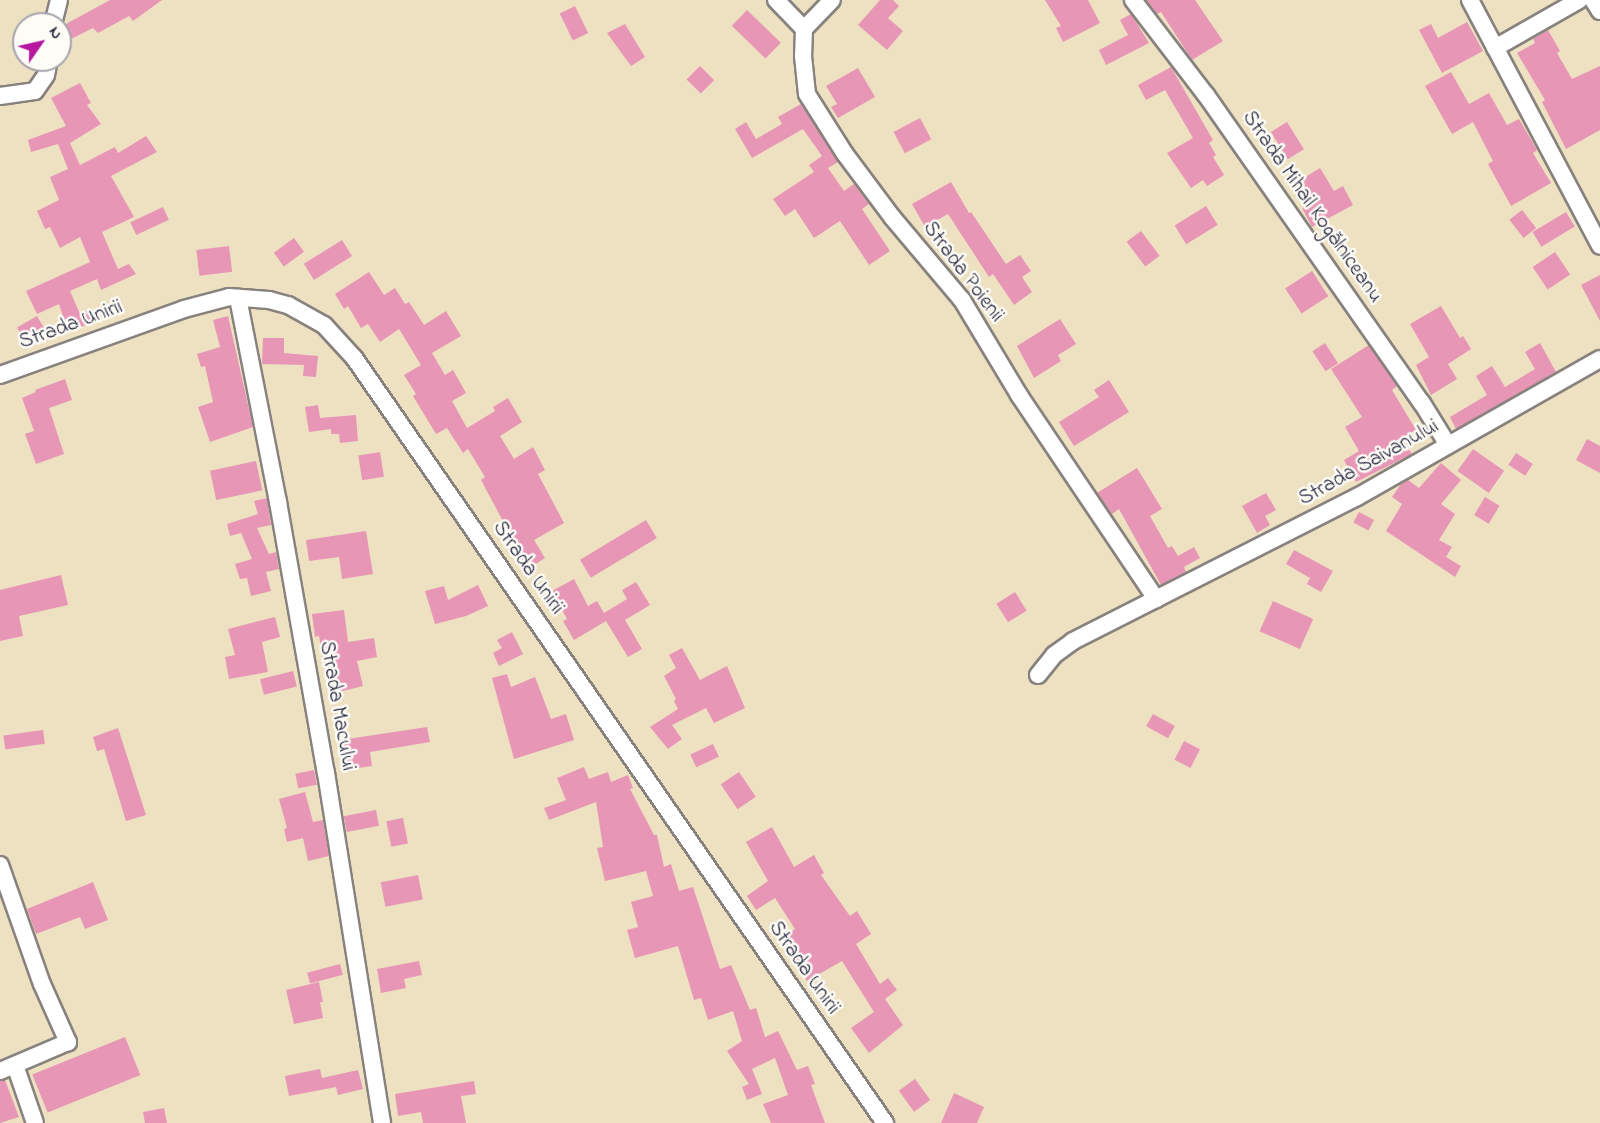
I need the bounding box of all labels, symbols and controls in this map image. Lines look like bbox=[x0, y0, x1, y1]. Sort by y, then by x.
north arrow bbox=[12, 12, 72, 72]
text: N bbox=[42, 22, 68, 44]
street label: Strada Mihail Kogălniceanu bbox=[1236, 106, 1388, 308]
street label: Strada Poienii bbox=[917, 217, 1009, 327]
street label: Strada Unirii bbox=[16, 295, 126, 355]
street label: Strada Saivanului bbox=[1295, 414, 1443, 512]
street label: Strada Unirii bbox=[487, 516, 569, 620]
street label: Strada Macului bbox=[313, 639, 361, 773]
street label: Strada Unirii bbox=[763, 916, 845, 1020]

